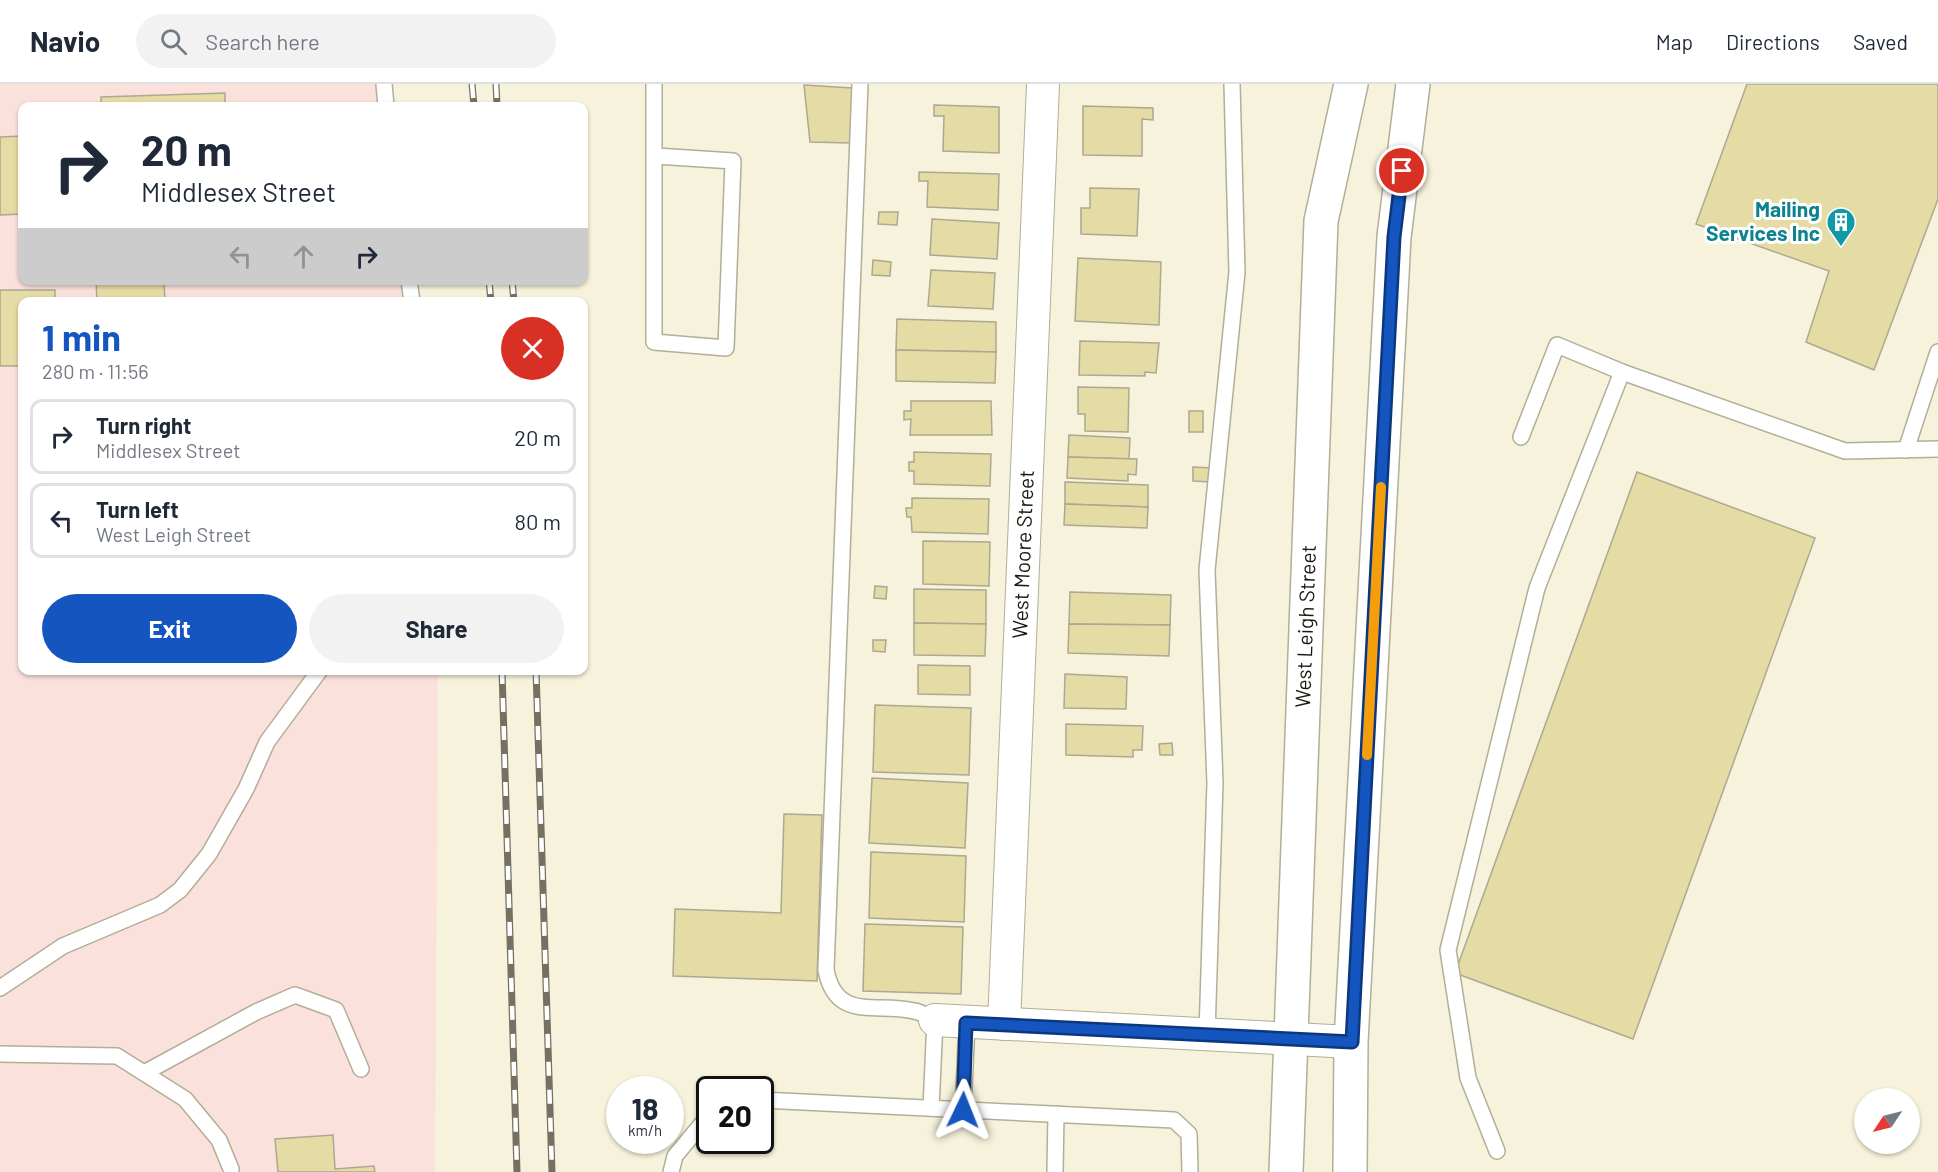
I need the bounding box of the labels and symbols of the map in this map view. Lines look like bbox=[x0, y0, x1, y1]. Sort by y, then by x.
pin bbox=[1376, 145, 1427, 196]
place label: Mailing Services Inc bbox=[1706, 196, 1820, 245]
building icon: Mailing Services Inc bbox=[1825, 206, 1857, 248]
street label: West Moore Street bbox=[1006, 470, 1038, 639]
street label: West Leigh Street bbox=[1289, 544, 1320, 708]
speed limit sign: 20 bbox=[696, 1076, 774, 1154]
position arrow bbox=[931, 1078, 995, 1142]
north arrow bbox=[1854, 1088, 1920, 1154]

